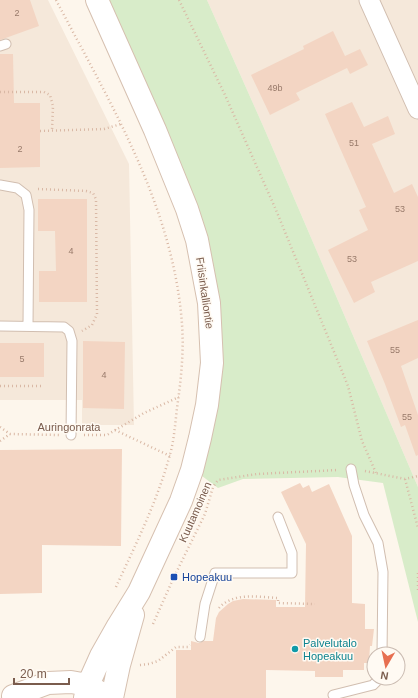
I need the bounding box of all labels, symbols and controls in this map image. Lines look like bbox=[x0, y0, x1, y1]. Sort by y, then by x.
house number: 2 bbox=[14, 8, 20, 18]
house number: 49b bbox=[267, 83, 283, 93]
house number: 51 bbox=[349, 138, 359, 148]
house number: 2 bbox=[17, 144, 23, 154]
house number: 53 bbox=[395, 204, 405, 214]
house number: 4 bbox=[68, 246, 74, 256]
house number: 53 bbox=[347, 254, 357, 264]
street label: Friisinkalliontie bbox=[194, 256, 216, 330]
house number: 55 bbox=[390, 345, 400, 355]
house number: 5 bbox=[19, 354, 25, 364]
house number: 4 bbox=[101, 370, 107, 380]
house number: 55 bbox=[402, 412, 412, 422]
street label: Auringonrata bbox=[38, 421, 101, 433]
street label: Kuutamoinen bbox=[176, 480, 214, 544]
place label: Hopeakuu bbox=[182, 571, 232, 583]
marker: Hopeakuu bbox=[169, 572, 179, 582]
place label: Palvelutalo Hopeakuu bbox=[303, 637, 357, 662]
marker: Palvelutalo Hopeakuu bbox=[290, 644, 300, 654]
north arrow bbox=[366, 646, 406, 686]
scale bar bbox=[14, 660, 69, 686]
text: 20 m bbox=[20, 667, 47, 681]
text: N bbox=[380, 669, 389, 682]

